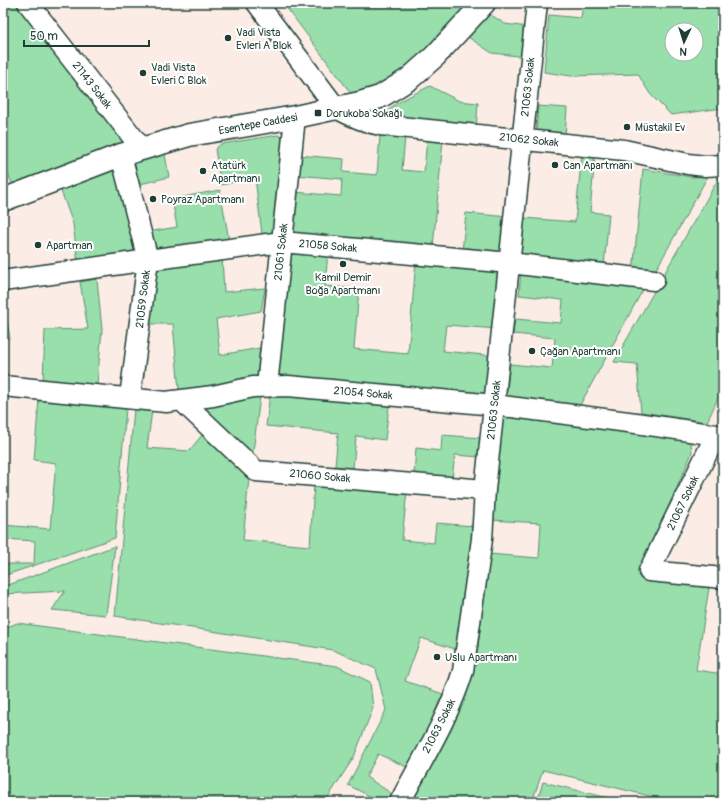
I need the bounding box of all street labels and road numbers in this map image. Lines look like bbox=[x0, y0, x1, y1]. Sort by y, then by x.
street label: 21063 Sokak bbox=[518, 56, 538, 117]
street label: 21143 Sokak bbox=[70, 59, 115, 111]
street label: Esentepe Caddesi bbox=[218, 111, 299, 137]
street label: 21062 Sokak bbox=[499, 130, 560, 150]
street label: 21061 Sokak bbox=[272, 222, 291, 281]
street label: 21058 Sokak bbox=[298, 237, 358, 255]
street label: 21059 Sokak bbox=[133, 269, 153, 329]
street label: 21063 Sokak bbox=[484, 379, 504, 440]
street label: 21054 Sokak bbox=[333, 384, 394, 402]
street label: 21060 Sokak bbox=[289, 467, 351, 485]
street label: 21067 Sokak bbox=[664, 473, 702, 532]
street label: 21063 Sokak bbox=[420, 696, 458, 755]

